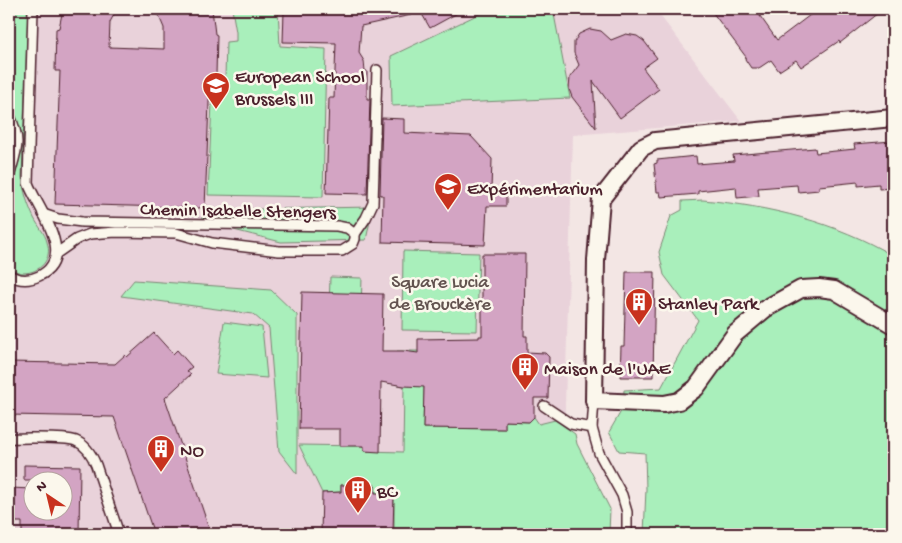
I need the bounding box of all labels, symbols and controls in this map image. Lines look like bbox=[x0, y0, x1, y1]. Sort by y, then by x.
place label: European School Brussels III bbox=[234, 67, 365, 112]
school or university icon: European School Brussels III bbox=[201, 71, 231, 110]
school or university icon: Expérimentarium bbox=[433, 172, 463, 211]
place label: Expérimentarium bbox=[467, 179, 603, 202]
street label: Chemin Isabelle Stengers bbox=[140, 199, 337, 226]
park label: Square Lucia de Brouckère bbox=[389, 272, 491, 317]
building icon: Stanley Park bbox=[624, 287, 654, 326]
place label: Stanley Park bbox=[658, 294, 760, 317]
building icon: Maison de l'UAE bbox=[510, 352, 540, 391]
place label: Maison de l'UAE bbox=[544, 359, 672, 382]
building icon: NO bbox=[146, 434, 176, 473]
place label: NO bbox=[180, 441, 204, 464]
north arrow bbox=[22, 470, 72, 520]
building icon: BC bbox=[343, 475, 373, 514]
text: N bbox=[33, 478, 51, 497]
place label: BC bbox=[376, 482, 399, 505]

